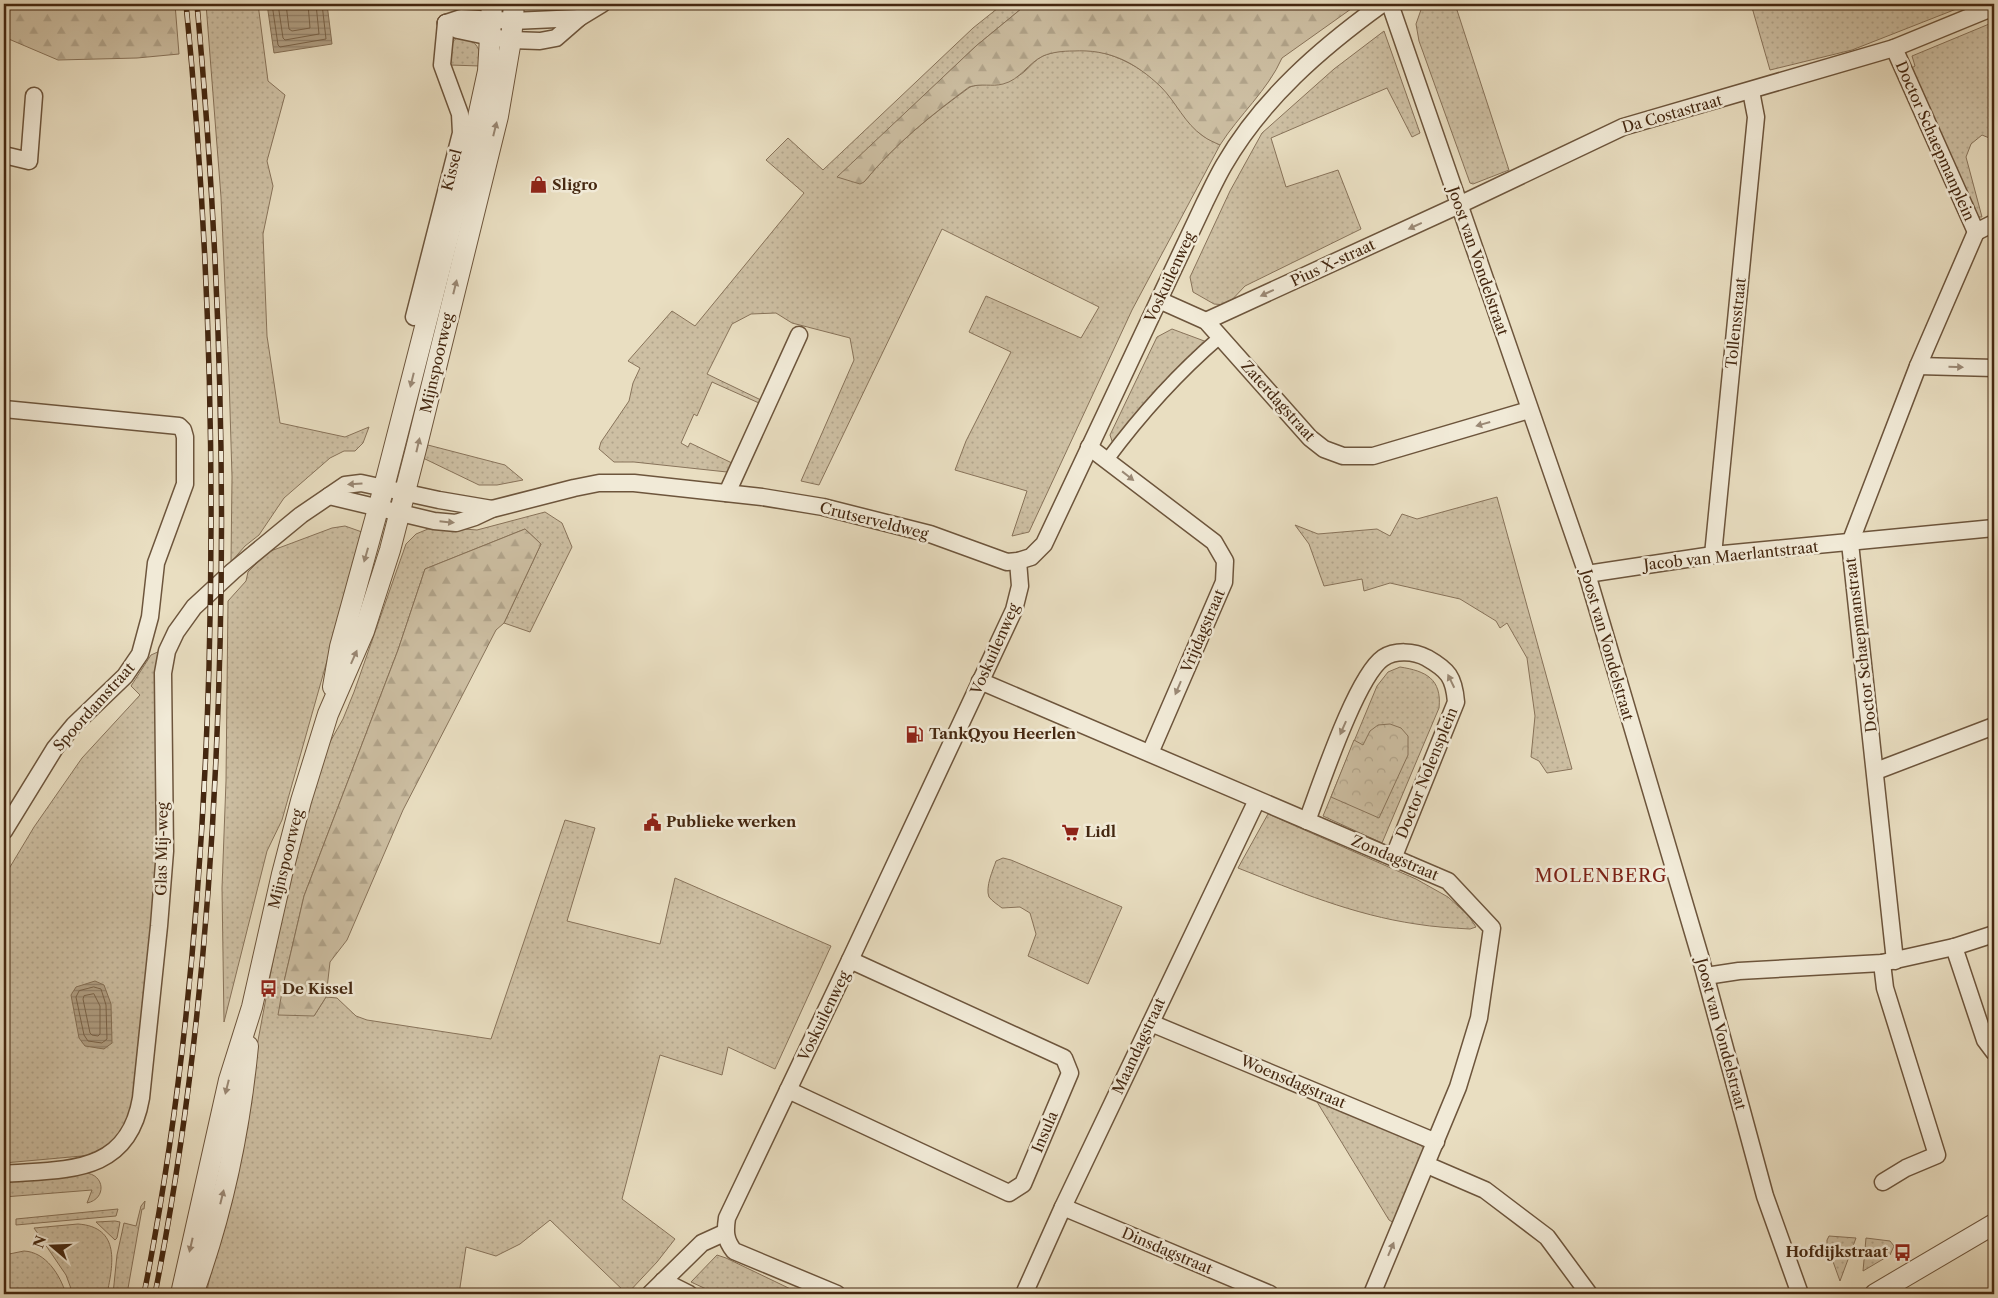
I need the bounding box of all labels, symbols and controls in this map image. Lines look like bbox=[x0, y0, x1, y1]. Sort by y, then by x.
street label: Doctor Schaepmanplein bbox=[1892, 58, 1980, 224]
street label: Da Costastraat bbox=[1620, 90, 1725, 137]
one-way arrow bbox=[491, 122, 499, 137]
street label: Kissel bbox=[437, 147, 466, 193]
shop icon: Sligro bbox=[528, 175, 548, 195]
place label: Sligro bbox=[552, 175, 598, 194]
street label: Joost van Vondelstraat bbox=[1443, 182, 1513, 339]
one-way arrow bbox=[1408, 222, 1422, 230]
street label: Voskuilenweg bbox=[1140, 228, 1199, 326]
street label: Pius X-straat bbox=[1287, 234, 1379, 290]
street label: Tollensstraat bbox=[1721, 276, 1750, 369]
one-way arrow bbox=[451, 279, 459, 294]
one-way arrow bbox=[1260, 290, 1274, 298]
street label: Mijnspoorweg bbox=[416, 311, 457, 415]
street label: Zaterdagstraat bbox=[1237, 356, 1320, 445]
one-way arrow bbox=[1949, 363, 1965, 371]
one-way arrow bbox=[408, 373, 416, 388]
one-way arrow bbox=[1475, 420, 1490, 428]
one-way arrow bbox=[414, 437, 422, 452]
one-way arrow bbox=[1121, 470, 1134, 481]
one-way arrow bbox=[347, 480, 363, 488]
street label: Crutserveldweg bbox=[818, 498, 931, 543]
one-way arrow bbox=[439, 518, 455, 526]
street label: Jacob van Maerlantstraat bbox=[1641, 537, 1820, 574]
one-way arrow bbox=[362, 547, 370, 562]
street label: Doctor Schaepmanstraat bbox=[1840, 556, 1881, 734]
street label: Joost van Vondelstraat bbox=[1576, 565, 1638, 723]
street label: Vrijdagstraat bbox=[1176, 586, 1229, 676]
street label: Voskuilenweg bbox=[966, 600, 1023, 698]
one-way arrow bbox=[351, 650, 359, 664]
street label: Spoordamstraat bbox=[49, 658, 139, 755]
one-way arrow bbox=[1447, 673, 1456, 688]
one-way arrow bbox=[1174, 681, 1182, 695]
street label: Doctor Nolensplein bbox=[1392, 704, 1462, 841]
one-way arrow bbox=[1339, 721, 1347, 735]
fuel station icon: TankQyou Heerlen bbox=[905, 724, 925, 744]
place label: TankQyou Heerlen bbox=[929, 724, 1077, 743]
street label: Glas Mij-weg bbox=[151, 802, 172, 896]
street label: Mijnspoorweg bbox=[264, 807, 307, 911]
public building icon: Publieke werken bbox=[642, 812, 662, 832]
place label: Publieke werken bbox=[666, 812, 797, 831]
supermarket icon: Lidl bbox=[1061, 822, 1081, 842]
place label: Lidl bbox=[1085, 822, 1116, 841]
street label: Zondagstraat bbox=[1349, 831, 1442, 885]
district label: MOLENBERG bbox=[1534, 865, 1668, 887]
street label: Joost van Vondelstraat bbox=[1692, 954, 1751, 1113]
street label: Voskuilenweg bbox=[793, 968, 854, 1065]
bus stop icon: De Kissel bbox=[258, 979, 278, 999]
place label: De Kissel bbox=[282, 979, 353, 998]
street label: Maandagstraat bbox=[1108, 994, 1169, 1097]
street label: Woensdagstraat bbox=[1237, 1050, 1349, 1113]
one-way arrow bbox=[223, 1079, 231, 1094]
street label: Insula bbox=[1027, 1108, 1062, 1155]
one-way arrow bbox=[218, 1190, 226, 1205]
north arrow bbox=[28, 1220, 78, 1270]
street label: Dinsdagstraat bbox=[1119, 1223, 1216, 1278]
text: N bbox=[29, 1233, 50, 1250]
one-way arrow bbox=[187, 1238, 195, 1253]
one-way arrow bbox=[1387, 1242, 1395, 1256]
place label: Hofdijkstraat bbox=[1785, 1242, 1888, 1261]
bus stop icon: Hofdijkstraat bbox=[1892, 1242, 1912, 1262]

